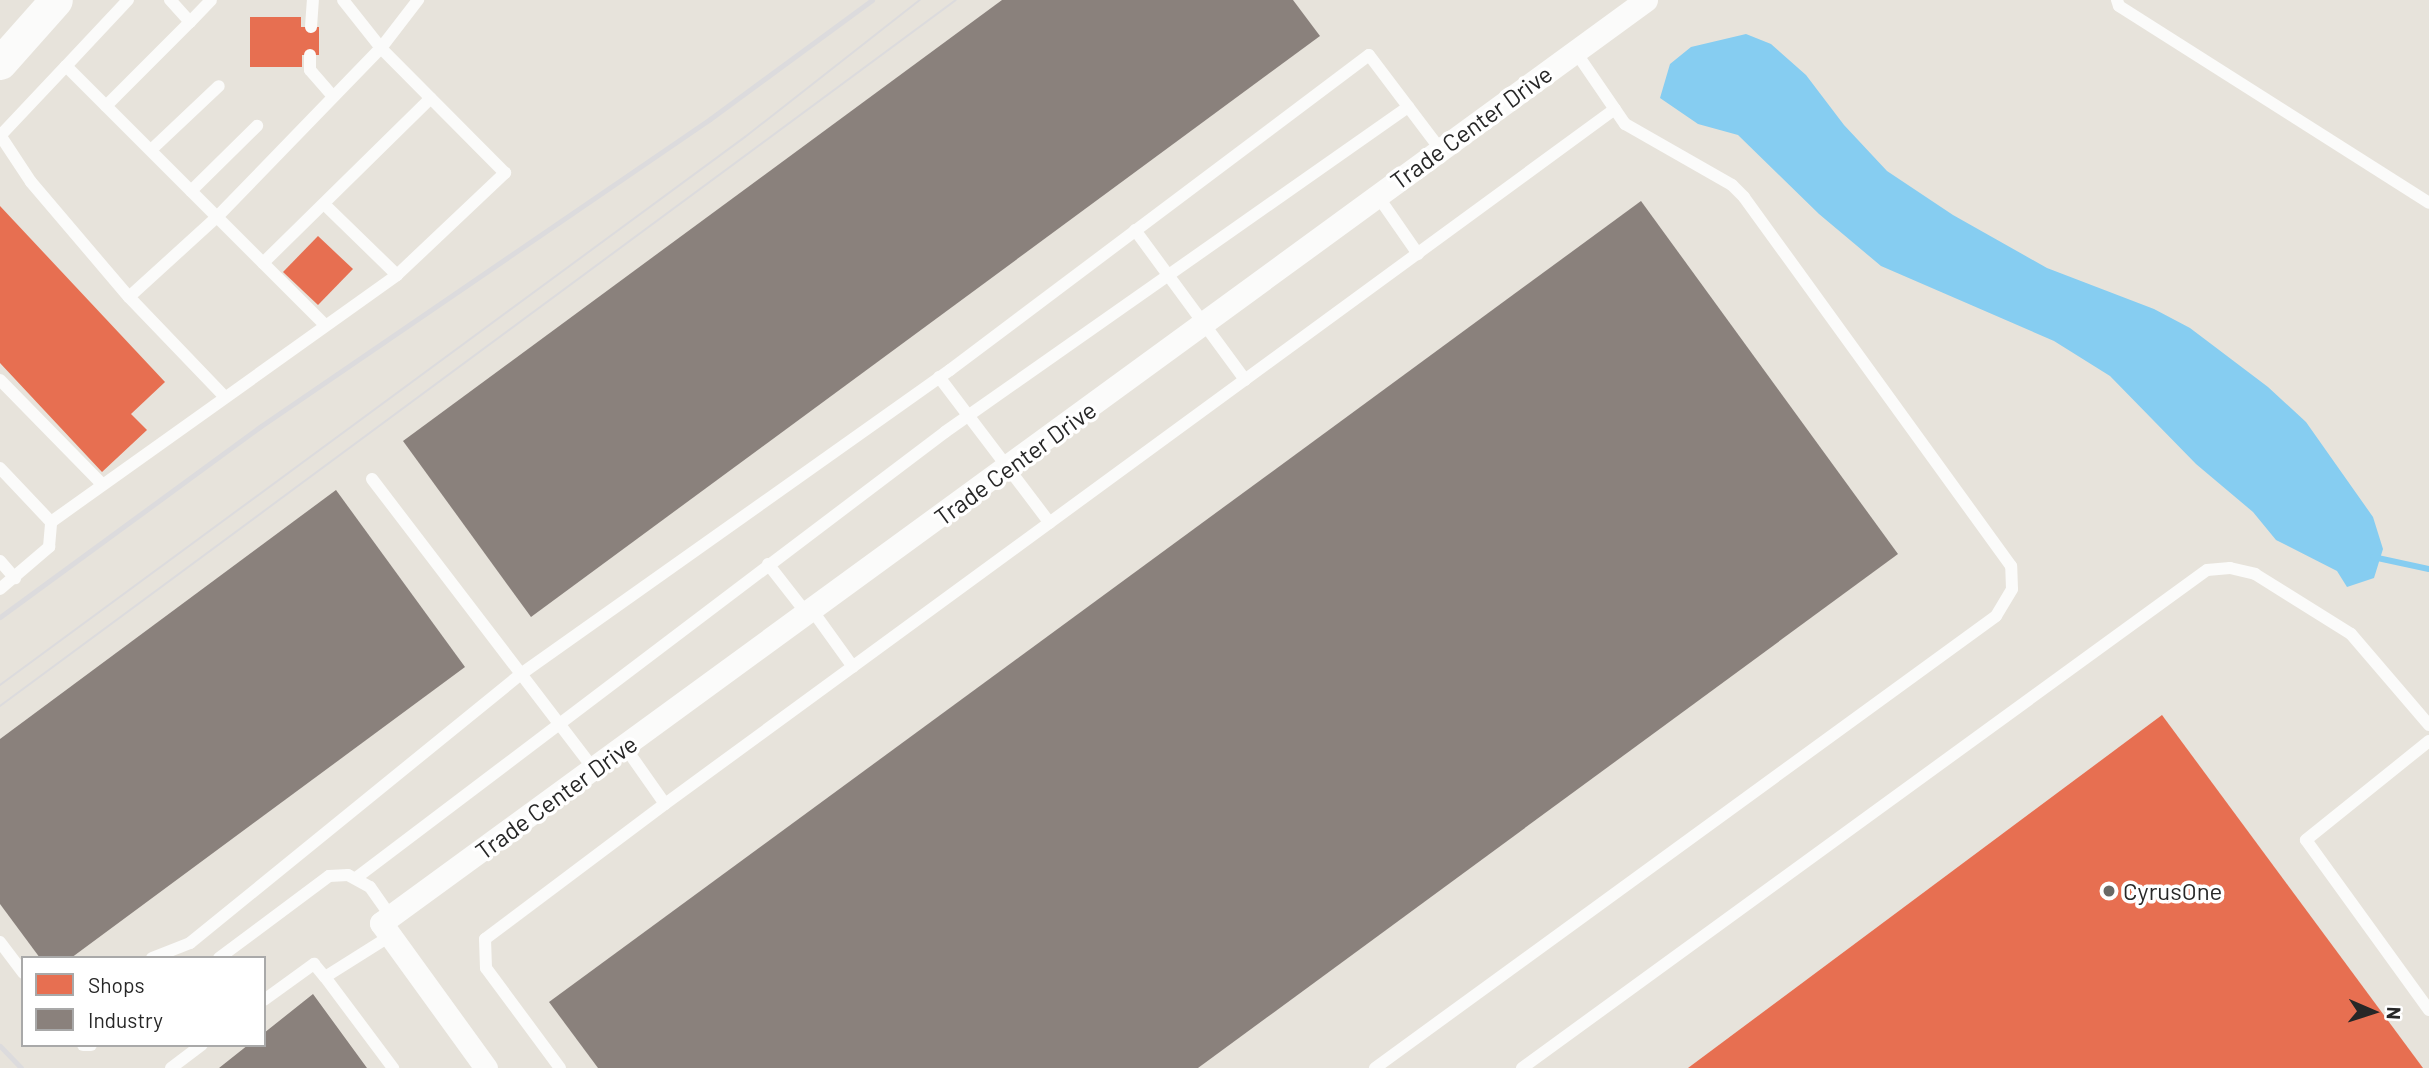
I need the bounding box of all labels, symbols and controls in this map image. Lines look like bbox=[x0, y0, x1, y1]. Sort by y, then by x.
street label: Trade Center Drive bbox=[1385, 59, 1557, 195]
street label: Trade Center Drive bbox=[929, 395, 1101, 531]
street label: Trade Center Drive bbox=[470, 729, 642, 865]
place label: CyrusOne bbox=[2123, 877, 2222, 905]
marker: CyrusOne bbox=[2101, 883, 2117, 899]
legend bbox=[21, 956, 266, 1047]
text: Shops bbox=[88, 972, 145, 997]
north arrow bbox=[2338, 977, 2408, 1047]
text: N bbox=[2383, 1006, 2406, 1020]
text: Industry bbox=[88, 1007, 163, 1032]

